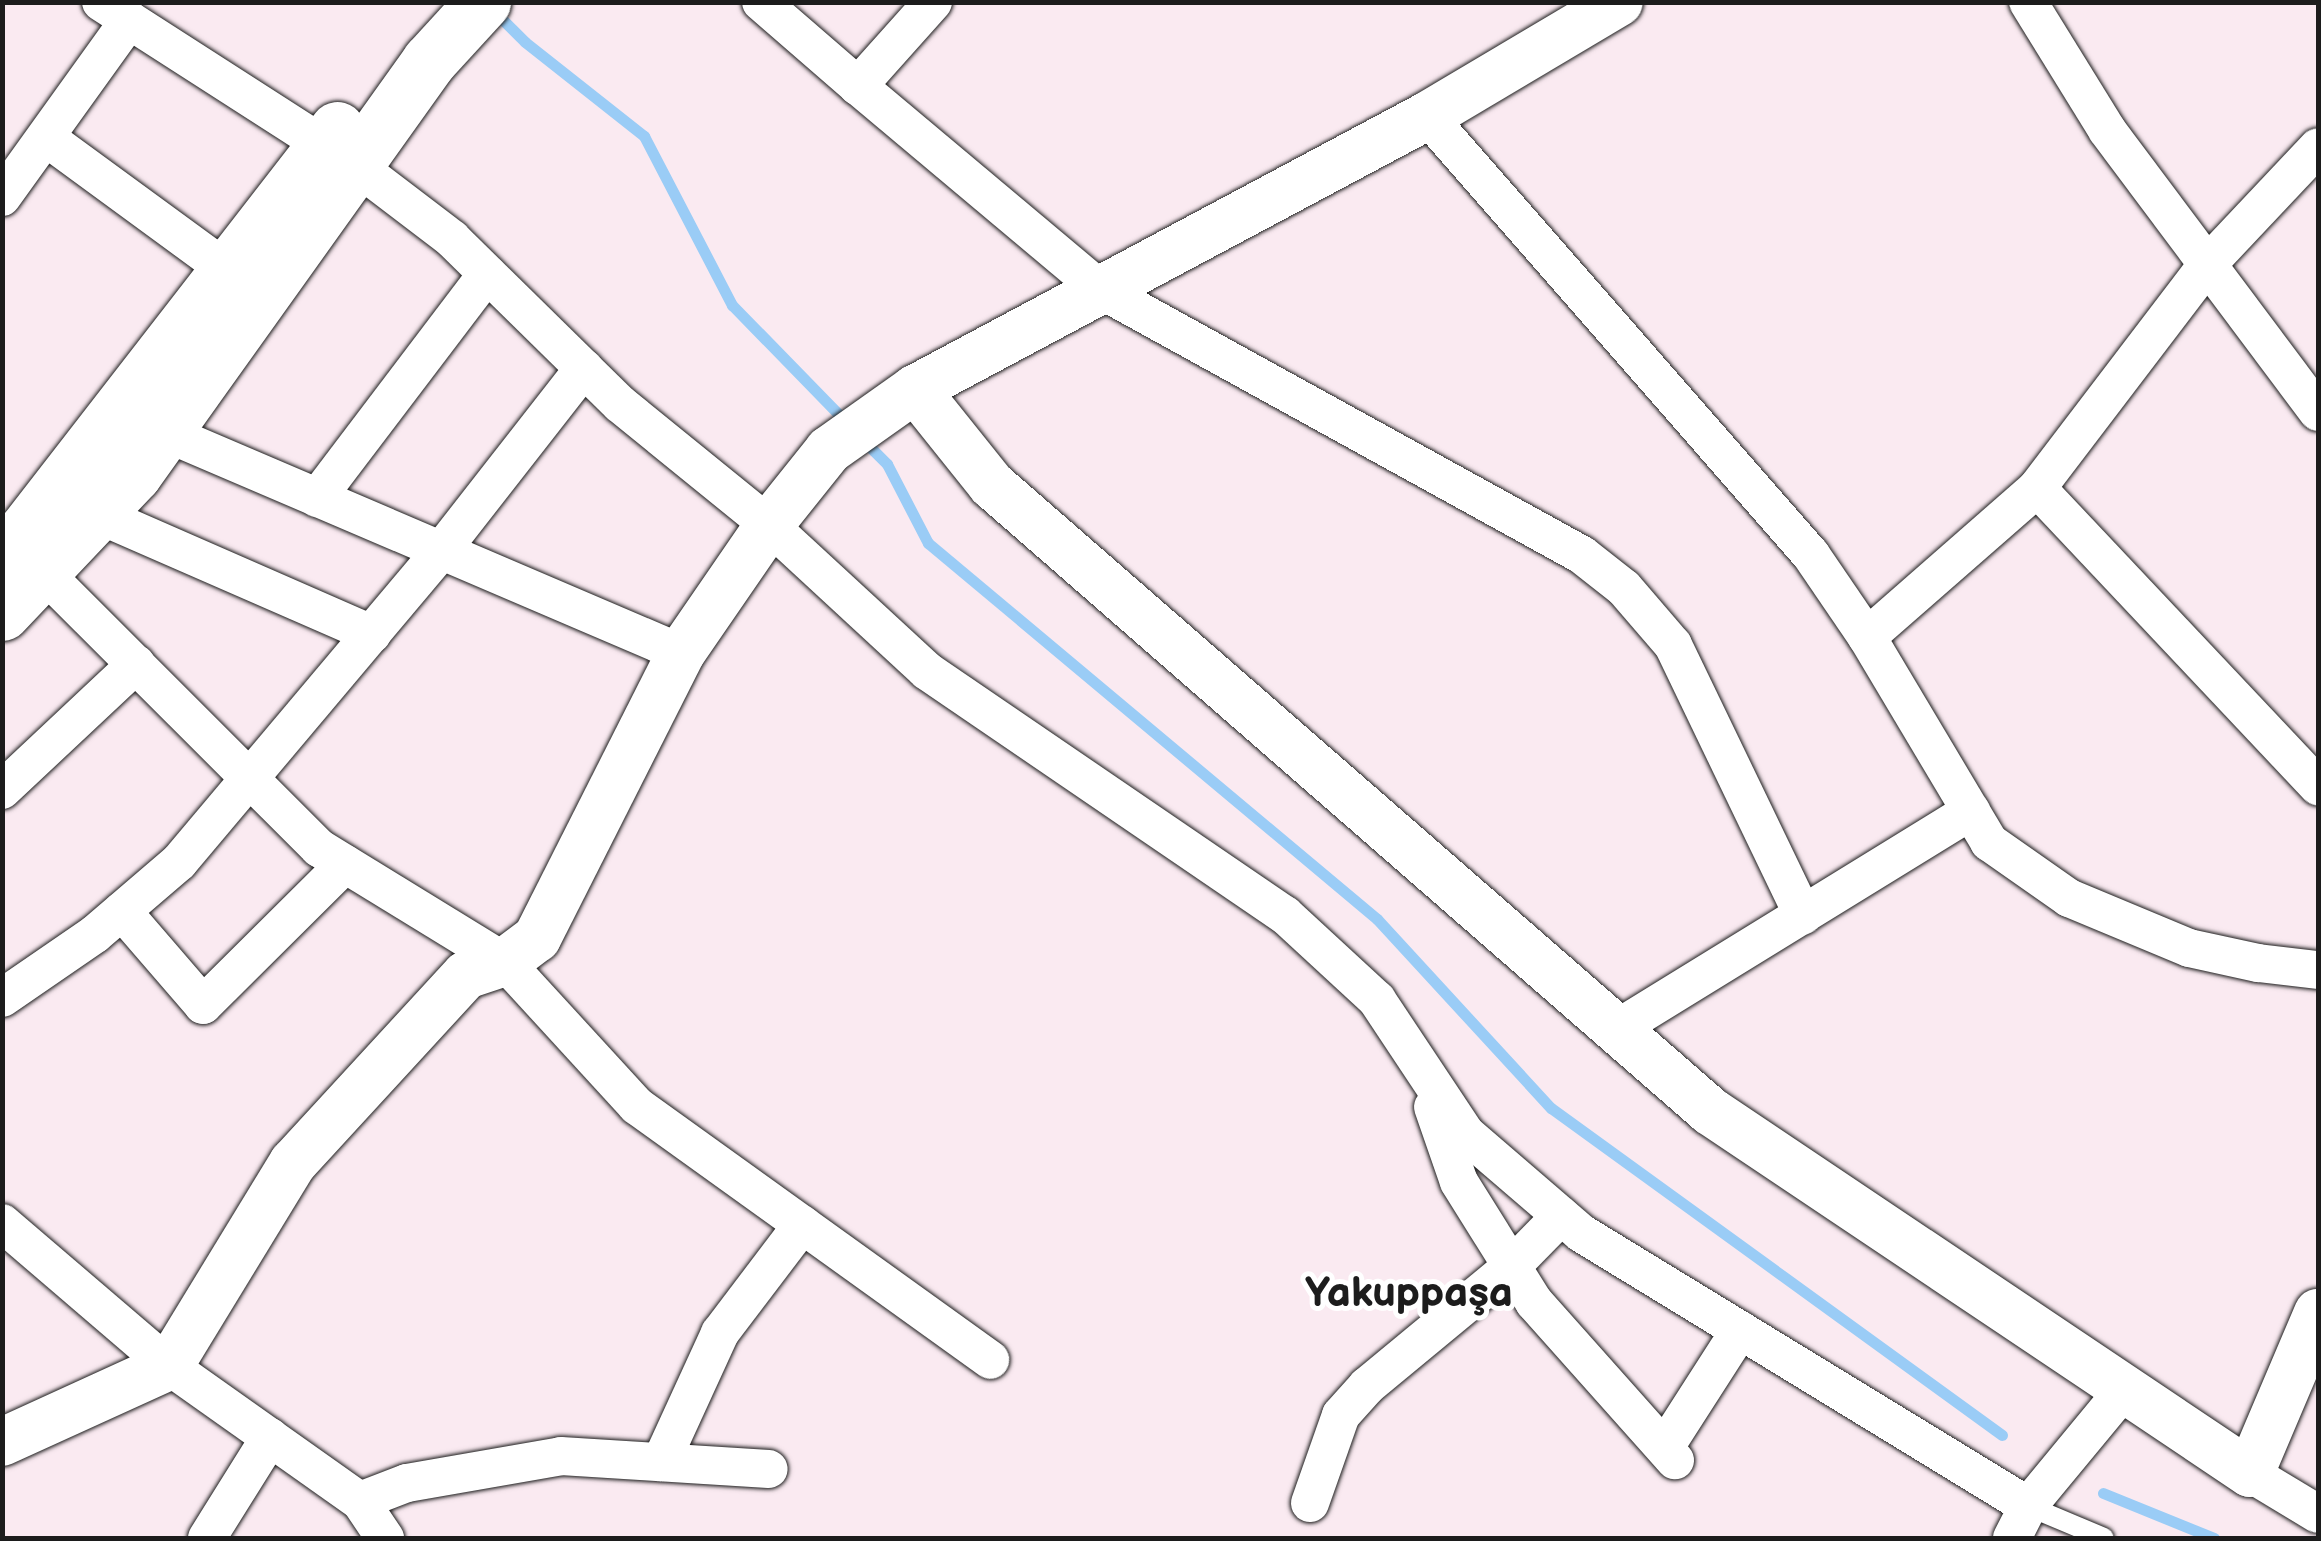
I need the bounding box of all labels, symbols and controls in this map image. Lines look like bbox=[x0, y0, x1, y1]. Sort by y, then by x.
district label: Yakuppaşa bbox=[1305, 1269, 1513, 1319]

